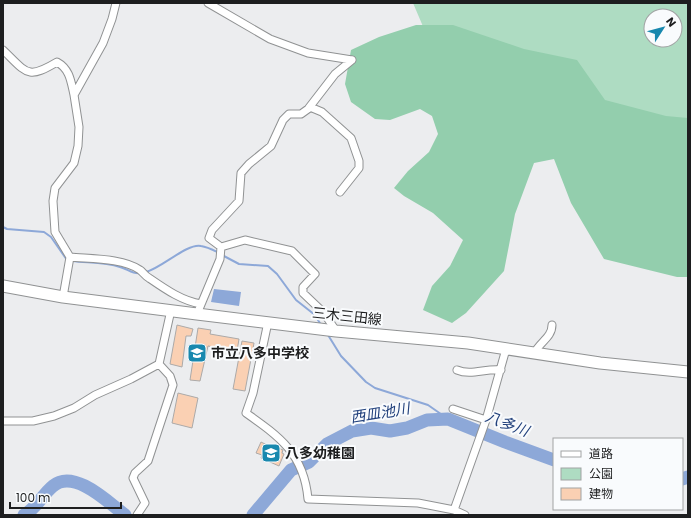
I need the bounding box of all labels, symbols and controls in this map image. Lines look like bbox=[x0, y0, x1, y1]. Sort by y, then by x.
north arrow bbox=[643, 8, 683, 48]
text: N bbox=[662, 14, 680, 30]
street label: 三木三田線 bbox=[311, 302, 383, 330]
school or university icon: 市立八多中学校 bbox=[186, 342, 208, 364]
place label: 市立八多中学校 bbox=[211, 343, 309, 363]
water label: 西皿池川 bbox=[349, 397, 413, 428]
water label: 八多川 bbox=[482, 406, 534, 442]
legend bbox=[553, 438, 683, 510]
school or university icon: 八多幼稚園 bbox=[260, 442, 282, 464]
place label: 八多幼稚園 bbox=[285, 443, 355, 463]
text: 道路 bbox=[589, 445, 613, 462]
text: 公園 bbox=[589, 465, 613, 482]
scale bar bbox=[10, 484, 121, 510]
text: 建物 bbox=[589, 485, 613, 502]
text: 100 m bbox=[16, 489, 50, 506]

